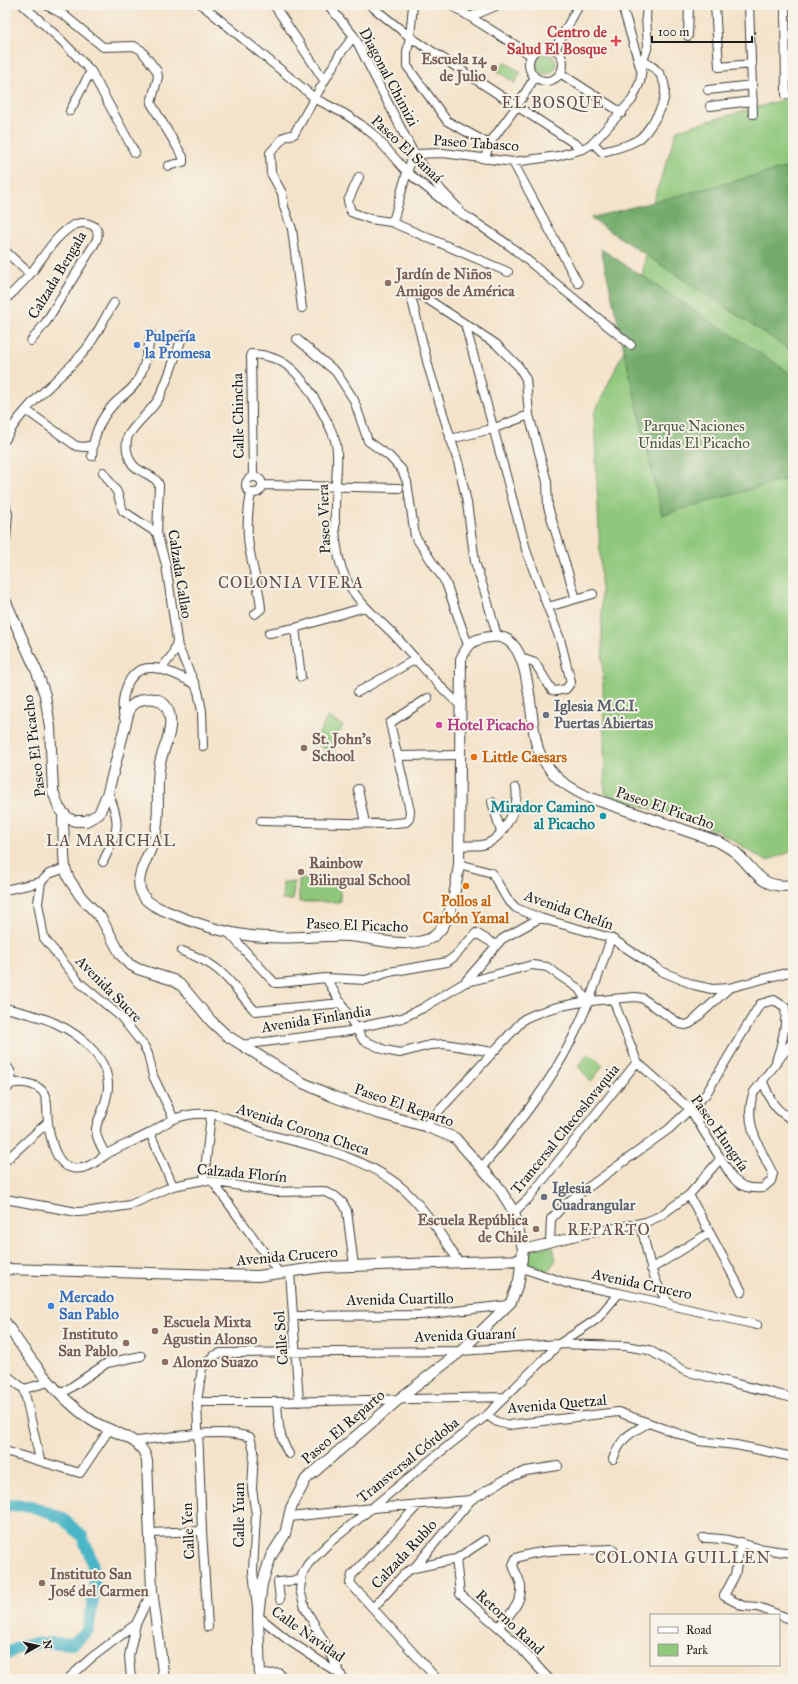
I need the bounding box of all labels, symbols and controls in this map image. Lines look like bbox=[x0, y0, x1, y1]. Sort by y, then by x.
scale bar bbox=[652, 18, 752, 44]
place label: Centro de Salud El Bosque bbox=[507, 23, 608, 59]
street label: Diagonal Chimizi bbox=[355, 25, 423, 129]
text: 100 m bbox=[658, 25, 689, 39]
marker: Centro de Salud El Bosque bbox=[610, 35, 622, 47]
place label: Escuela 14 de Julio bbox=[421, 50, 487, 86]
marker: Escuela 14 de Julio bbox=[489, 63, 499, 73]
district label: EL BOSQUE bbox=[502, 93, 604, 112]
street label: Paseo El Sanaá bbox=[368, 111, 447, 187]
street label: Paseo Tabasco bbox=[432, 131, 520, 155]
street label: Calzada Bengala bbox=[24, 227, 91, 322]
place label: Jardín de Niños Amigos de América bbox=[394, 265, 515, 301]
marker: Jardín de Niños Amigos de América bbox=[383, 278, 393, 288]
place label: Pulpería la Promesa bbox=[144, 327, 212, 362]
marker: Pulpería la Promesa bbox=[132, 340, 142, 350]
street label: Calle Chincha bbox=[228, 372, 248, 459]
park label: Parque Naciones Unidas El Picacho bbox=[638, 417, 750, 452]
street label: Paseo Viera bbox=[314, 483, 334, 554]
street label: Calzada Callao bbox=[164, 528, 196, 620]
district label: COLONIA VIERA bbox=[218, 573, 364, 592]
street label: Paseo El Picacho bbox=[19, 694, 49, 798]
place label: Iglesia M.C.I. Puertas Abiertas bbox=[554, 697, 654, 732]
marker: Iglesia M.C.I. Puertas Abiertas bbox=[541, 710, 551, 720]
place label: Hotel Picacho bbox=[447, 716, 534, 734]
marker: Hotel Picacho bbox=[434, 720, 444, 730]
place label: St. John's School bbox=[312, 730, 372, 765]
marker: St. John's School bbox=[299, 743, 309, 753]
place label: Little Caesars bbox=[482, 748, 567, 766]
marker: Little Caesars bbox=[469, 752, 479, 762]
street label: Paseo El Picacho bbox=[613, 783, 717, 833]
place label: Mirador Camino al Picacho bbox=[490, 798, 595, 833]
marker: Mirador Camino al Picacho bbox=[598, 811, 608, 821]
district label: LA MARICHAL bbox=[46, 831, 176, 850]
place label: Rainbow Bilingual School bbox=[309, 854, 412, 890]
marker: Rainbow Bilingual School bbox=[296, 867, 306, 877]
marker: Pollos al Carbón Yamal bbox=[461, 881, 471, 891]
street label: Avenida Chelín bbox=[521, 886, 616, 934]
place label: Pollos al Carbón Yamal bbox=[423, 892, 510, 927]
street label: Paseo El Picacho bbox=[305, 914, 409, 936]
street label: Avenida Sucre bbox=[71, 951, 146, 1026]
street label: Avenida Finlandia bbox=[259, 1001, 373, 1037]
street label: Trancersal Checoslovaquia bbox=[507, 1060, 624, 1198]
street label: Paseo El Reparto bbox=[352, 1079, 457, 1131]
street label: Paseo Hungría bbox=[687, 1091, 753, 1175]
street label: Avenida Corona Checa bbox=[234, 1099, 372, 1159]
street label: Calzada Florín bbox=[196, 1160, 288, 1186]
place label: Iglesia Cuadrangular bbox=[552, 1179, 636, 1215]
marker: Iglesia Cuadrangular bbox=[539, 1192, 549, 1202]
place label: Escuela República de Chile bbox=[417, 1211, 529, 1246]
district label: REPARTO bbox=[567, 1220, 651, 1239]
marker: Escuela República de Chile bbox=[531, 1224, 541, 1234]
street label: Avenida Crucero bbox=[235, 1243, 339, 1269]
street label: Avenida Crucero bbox=[589, 1264, 694, 1303]
place label: Mercado San Pablo bbox=[59, 1288, 119, 1323]
street label: Avenida Cuartillo bbox=[345, 1289, 454, 1309]
marker: Mercado San Pablo bbox=[46, 1301, 56, 1311]
street label: Calle Sol bbox=[270, 1309, 292, 1366]
place label: Escuela Mixta Agustin Alonso bbox=[162, 1313, 258, 1349]
street label: Avenida Guaraní bbox=[413, 1324, 517, 1346]
place label: Instituto San Pablo bbox=[58, 1325, 118, 1360]
marker: Escuela Mixta Agustin Alonso bbox=[150, 1326, 160, 1336]
marker: Instituto San Pablo bbox=[121, 1338, 131, 1348]
place label: Alonzo Suazo bbox=[172, 1353, 259, 1371]
marker: Alonzo Suazo bbox=[160, 1357, 170, 1367]
street label: Paseo El Reparto bbox=[298, 1386, 389, 1468]
street label: Avenida Quetzal bbox=[506, 1391, 608, 1417]
street label: Transversal Córdoba bbox=[353, 1413, 463, 1507]
street label: Calle Yuan bbox=[230, 1483, 248, 1548]
street label: Calle Yen bbox=[178, 1502, 198, 1560]
street label: Calzada Rublo bbox=[367, 1515, 441, 1592]
district label: COLONIA GUILLEN bbox=[595, 1548, 771, 1567]
place label: Instituto San José del Carmen bbox=[48, 1565, 149, 1601]
marker: Instituto San José del Carmen bbox=[37, 1578, 47, 1588]
street label: Retorno Rand bbox=[472, 1586, 548, 1659]
street label: Calle Navidad bbox=[268, 1602, 349, 1666]
legend bbox=[650, 1614, 780, 1666]
text: Road bbox=[686, 1623, 712, 1637]
north arrow bbox=[18, 1626, 58, 1666]
text: N bbox=[40, 1639, 55, 1651]
text: Park bbox=[686, 1643, 708, 1657]

